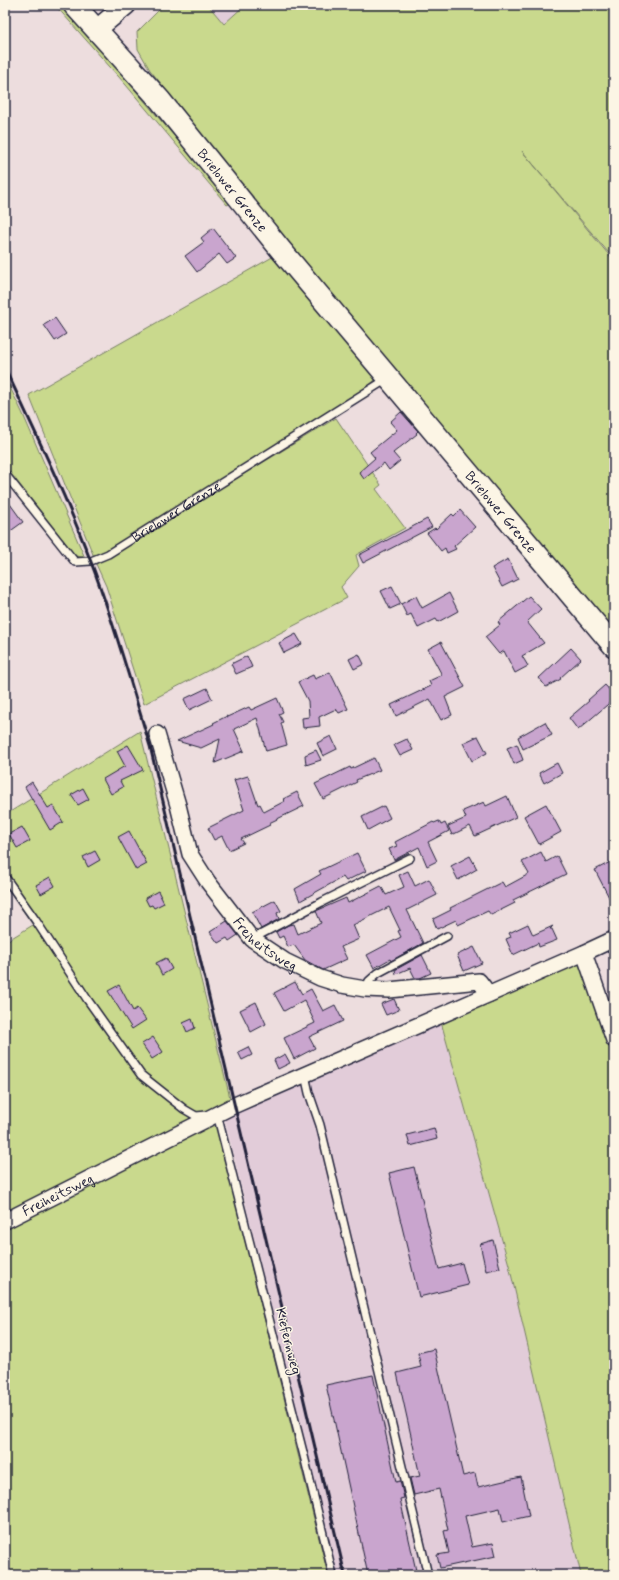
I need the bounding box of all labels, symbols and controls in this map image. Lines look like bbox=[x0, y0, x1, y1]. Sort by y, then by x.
street label: Brielower Grenze bbox=[193, 145, 271, 236]
street label: Brielower Grenze bbox=[461, 468, 540, 557]
street label: Brielower Grenze bbox=[128, 478, 224, 547]
street label: Freiheitsweg bbox=[228, 914, 300, 975]
street label: Freiheitsweg bbox=[19, 1170, 97, 1221]
street label: Kiefernweg bbox=[270, 1306, 305, 1377]

